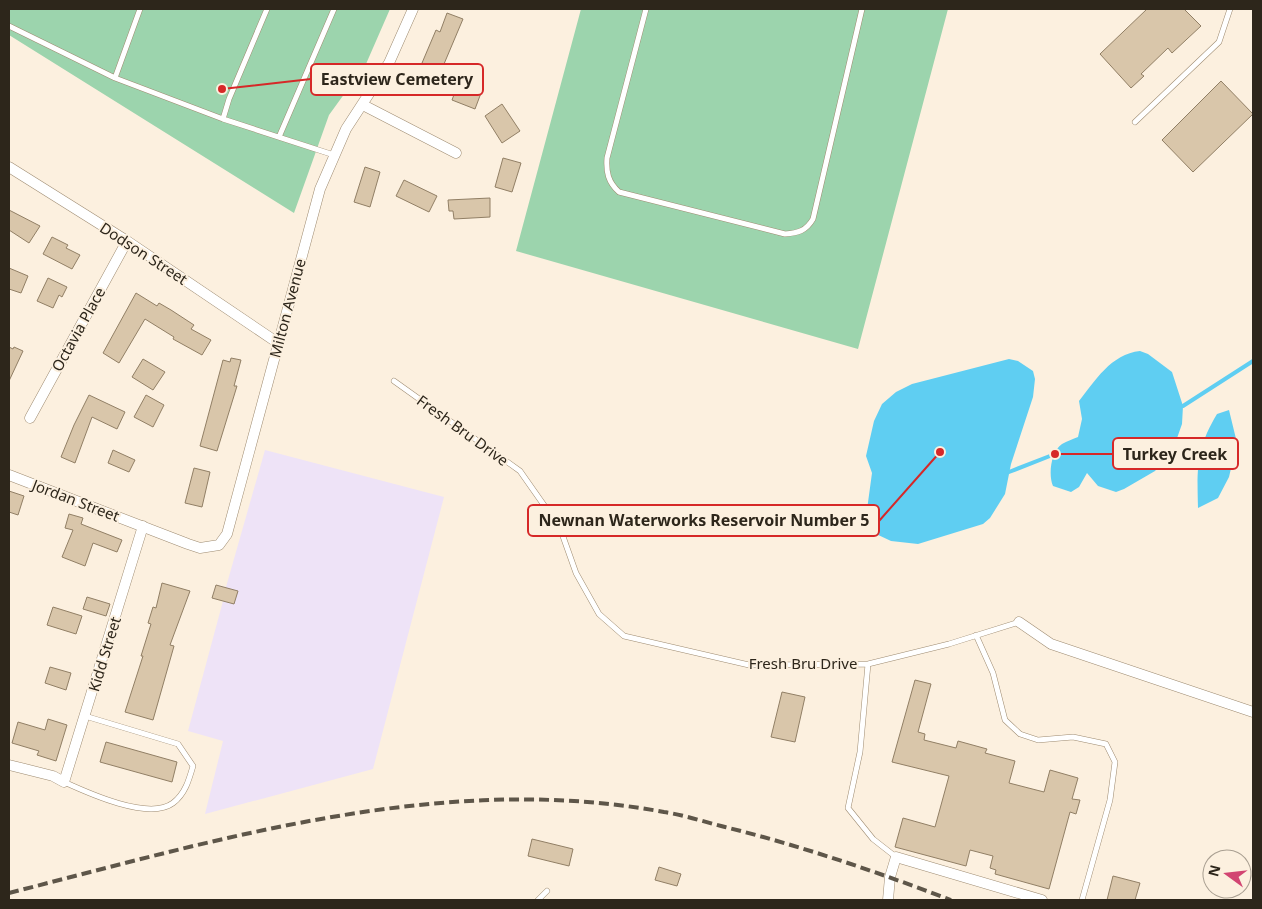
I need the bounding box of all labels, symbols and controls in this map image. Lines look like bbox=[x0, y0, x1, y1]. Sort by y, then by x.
callout: Eastview Cemetery bbox=[311, 64, 483, 95]
text: Eastview Cemetery bbox=[321, 68, 474, 90]
street label: Dodson Street bbox=[96, 217, 192, 289]
street label: Milton Avenue bbox=[264, 256, 310, 360]
street label: Octavia Place bbox=[47, 283, 109, 375]
street label: Fresh Bru Drive bbox=[413, 390, 513, 470]
callout: Turkey Creek bbox=[1113, 438, 1238, 469]
text: Turkey Creek bbox=[1123, 443, 1227, 465]
street label: Jordan Street bbox=[28, 474, 123, 526]
callout: Newnan Waterworks Reservoir Number 5 bbox=[528, 505, 879, 536]
text: Newnan Waterworks Reservoir Number 5 bbox=[539, 509, 869, 531]
street label: Kidd Street bbox=[83, 614, 125, 694]
street label: Fresh Bru Drive bbox=[749, 653, 857, 673]
north arrow bbox=[1202, 849, 1252, 899]
text: N bbox=[1203, 863, 1225, 878]

